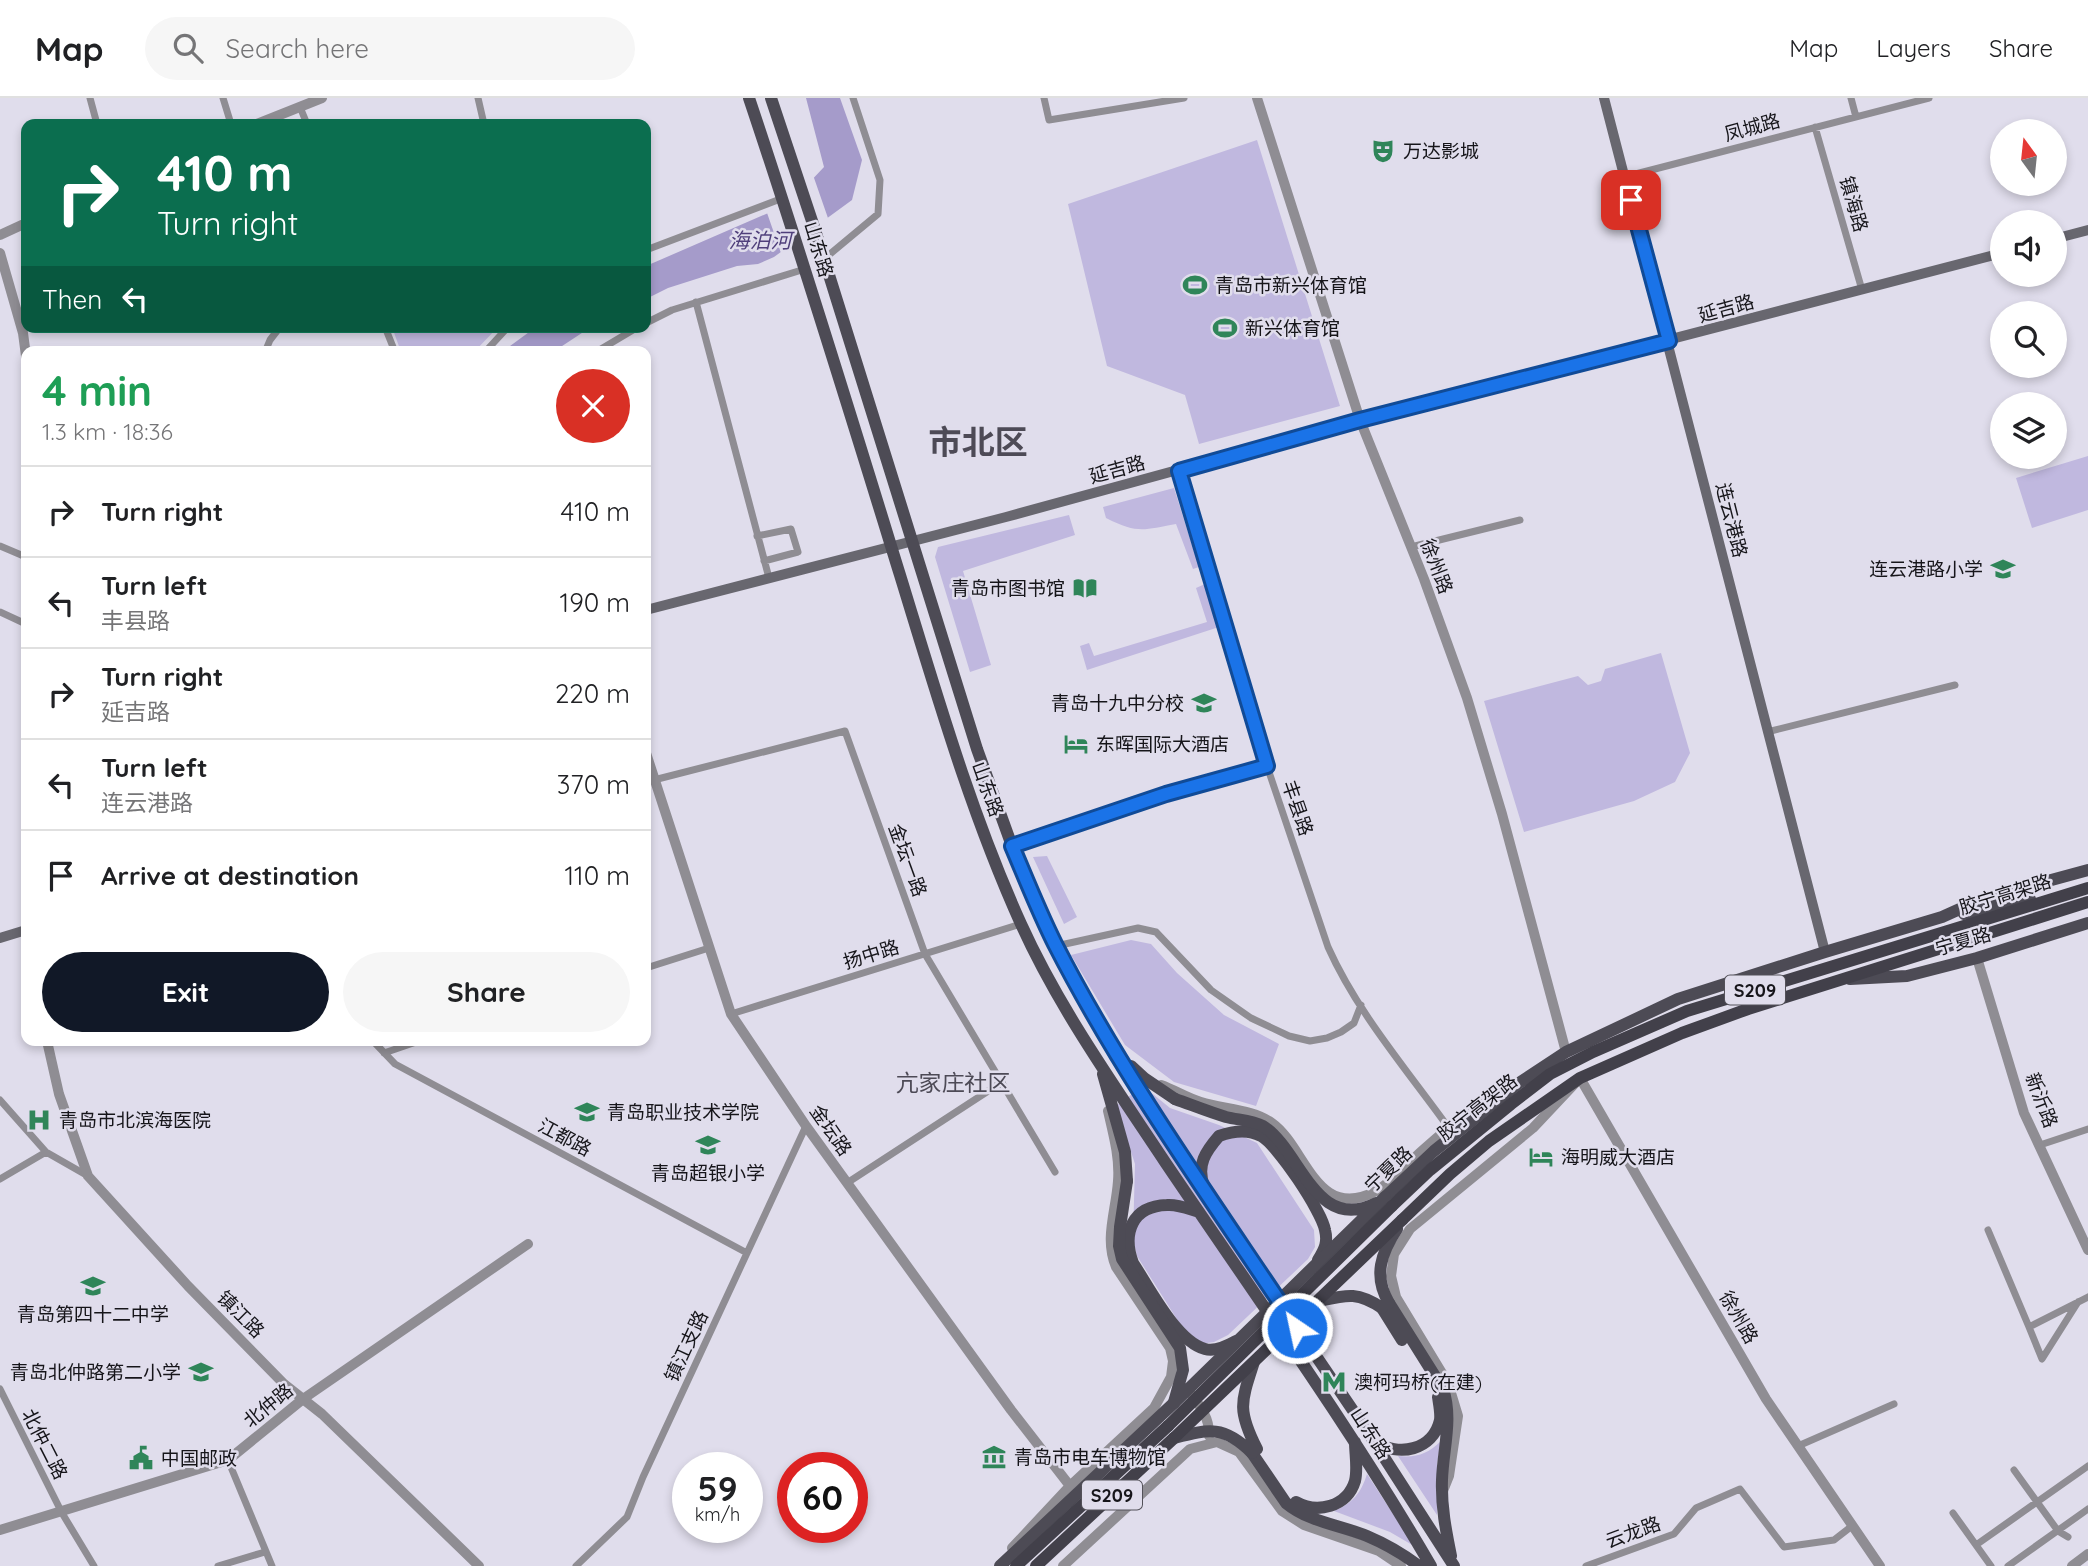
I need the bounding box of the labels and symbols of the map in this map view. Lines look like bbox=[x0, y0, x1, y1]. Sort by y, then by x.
street label: 凤城路 bbox=[1721, 108, 1783, 146]
north arrow bbox=[1990, 119, 2067, 196]
theatre icon: 万达影城 bbox=[1369, 137, 1397, 165]
place label: 万达影城 bbox=[1403, 139, 1479, 163]
pin bbox=[1601, 170, 1661, 230]
street label: 镇海路 bbox=[1835, 173, 1873, 235]
street label: 山东路 bbox=[799, 218, 839, 280]
water label: 海泊河 bbox=[729, 227, 795, 253]
sports icon: 青岛市新兴体育馆 bbox=[1181, 271, 1209, 299]
place label: 青岛市新兴体育馆 bbox=[1215, 273, 1367, 297]
street label: 延吉路 bbox=[1695, 289, 1757, 327]
sports icon: 新兴体育馆 bbox=[1211, 314, 1239, 342]
place label: 新兴体育馆 bbox=[1245, 316, 1340, 340]
district label: 市北区 bbox=[929, 421, 1028, 462]
street label: 延吉路 bbox=[1086, 450, 1148, 488]
street label: 连云港路 bbox=[1711, 480, 1753, 560]
street label: 徐州路 bbox=[1416, 535, 1458, 597]
school or university icon: 连云港路小学 bbox=[1989, 555, 2017, 583]
place label: 连云港路小学 bbox=[1869, 557, 1983, 581]
library icon: 青岛市图书馆 bbox=[1071, 574, 1099, 602]
place label: 青岛市图书馆 bbox=[951, 576, 1065, 600]
school or university icon: 青岛十九中分校 bbox=[1190, 689, 1218, 717]
place label: 青岛十九中分校 bbox=[1051, 691, 1184, 715]
hotel icon: 东晖国际大酒店 bbox=[1062, 730, 1090, 758]
place label: 东晖国际大酒店 bbox=[1096, 732, 1229, 756]
street label: 山东路 bbox=[967, 758, 1009, 820]
street label: 丰县路 bbox=[1277, 777, 1319, 839]
street label: 金坛一路 bbox=[884, 820, 932, 900]
street label: 胶宁高架路 bbox=[1956, 869, 2054, 919]
street label: 宁夏路 bbox=[1932, 922, 1994, 960]
street label: 扬中路 bbox=[840, 934, 902, 974]
road number: S209 bbox=[1725, 976, 1785, 1004]
district label: 亢家庄社区 bbox=[896, 1068, 1011, 1097]
street label: 胶宁高架路 bbox=[1432, 1068, 1522, 1146]
street label: 新沂路 bbox=[2021, 1069, 2063, 1131]
school or university icon: 青岛职业技术学院 bbox=[573, 1098, 601, 1126]
place label: 青岛职业技术学院 bbox=[607, 1100, 759, 1124]
street label: 金坛路 bbox=[805, 1100, 857, 1160]
hospital icon: 青岛市北滨海医院 bbox=[25, 1106, 53, 1134]
place label: 青岛市北滨海医院 bbox=[59, 1108, 211, 1132]
street label: 江都路 bbox=[534, 1113, 596, 1161]
school or university icon: 青岛超银小学 bbox=[694, 1131, 722, 1159]
street label: 宁夏路 bbox=[1359, 1141, 1417, 1197]
hotel icon: 海明威大酒店 bbox=[1527, 1143, 1555, 1171]
place label: 海明威大酒店 bbox=[1561, 1145, 1675, 1169]
place label: 青岛超银小学 bbox=[651, 1161, 765, 1185]
school or university icon: 青岛第四十二中学 bbox=[79, 1272, 107, 1300]
street label: 镇江路 bbox=[212, 1285, 270, 1343]
street label: 徐州路 bbox=[1714, 1286, 1764, 1348]
position arrow bbox=[1260, 1291, 1334, 1365]
place label: 青岛第四十二中学 bbox=[17, 1302, 169, 1326]
street label: 镇江支路 bbox=[659, 1306, 713, 1386]
school or university icon: 青岛北仲路第二小学 bbox=[187, 1358, 215, 1386]
place label: 青岛北仲路第二小学 bbox=[10, 1360, 181, 1384]
metro station icon: 澳柯玛桥(在建) bbox=[1320, 1368, 1348, 1396]
place label: 澳柯玛桥(在建) bbox=[1354, 1370, 1482, 1394]
street label: 北仲路 bbox=[238, 1378, 298, 1432]
street label: 山东路 bbox=[1345, 1403, 1397, 1463]
street label: 北仲二路 bbox=[17, 1405, 73, 1483]
museum icon: 青岛市电车博物馆 bbox=[980, 1443, 1008, 1471]
public building icon: 中国邮政 bbox=[127, 1444, 155, 1472]
place label: 青岛市电车博物馆 bbox=[1014, 1445, 1166, 1469]
place label: 中国邮政 bbox=[161, 1446, 237, 1470]
speed limit sign: 60 bbox=[777, 1452, 868, 1543]
road number: S209 bbox=[1082, 1480, 1142, 1510]
street label: 云龙路 bbox=[1602, 1511, 1664, 1553]

